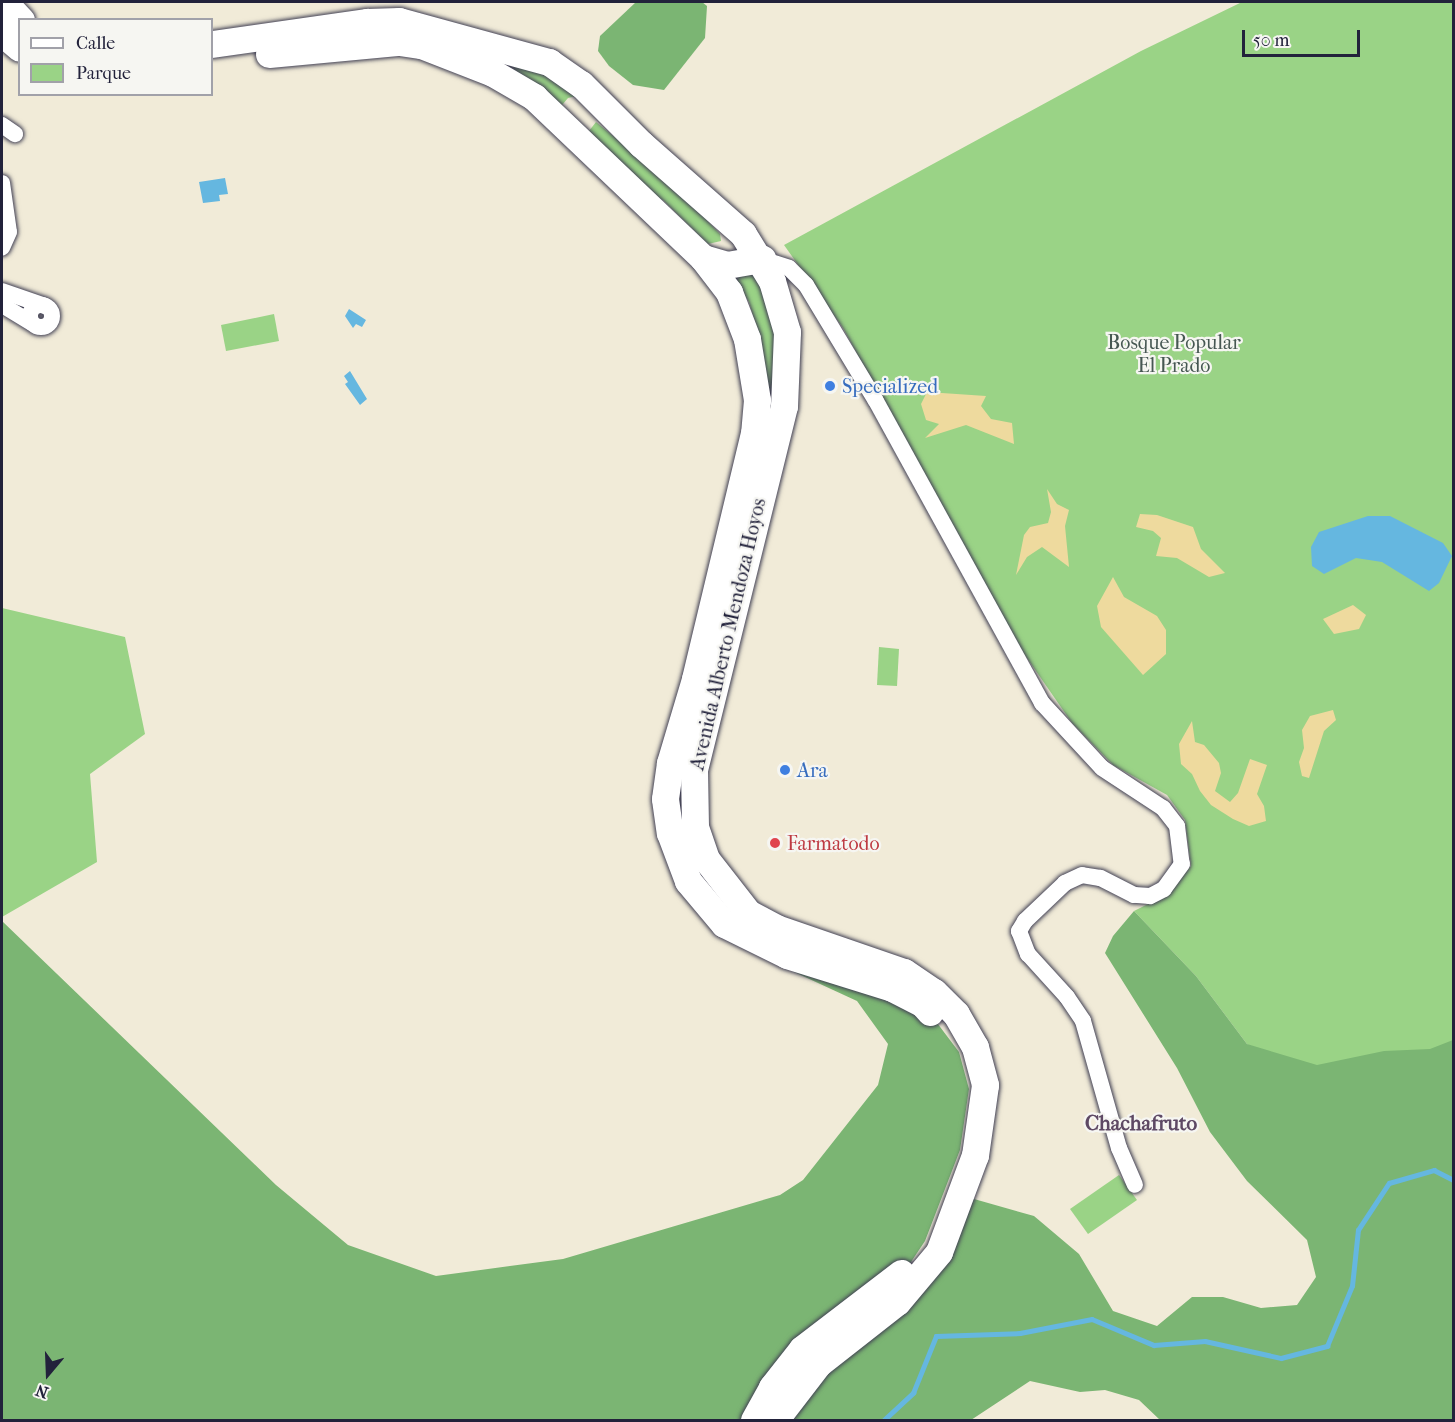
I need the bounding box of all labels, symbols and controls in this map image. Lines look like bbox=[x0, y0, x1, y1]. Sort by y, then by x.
legend bbox=[18, 18, 213, 96]
scale bar bbox=[1245, 18, 1364, 56]
text: 50 m bbox=[1253, 30, 1289, 51]
text: Calle bbox=[76, 33, 115, 54]
text: Parque bbox=[76, 63, 131, 84]
park label: Bosque Popular El Prado bbox=[1107, 331, 1241, 378]
place label: Specialized bbox=[842, 374, 938, 398]
marker: Specialized bbox=[823, 379, 837, 393]
street label: Avenida Alberto Mendoza Hoyos bbox=[685, 496, 771, 772]
place label: Ara bbox=[797, 758, 828, 782]
marker: Ara bbox=[778, 763, 792, 777]
place label: Farmatodo bbox=[787, 831, 880, 855]
marker: Farmatodo bbox=[768, 836, 782, 850]
district label: Chachafruto bbox=[1085, 1110, 1197, 1136]
north arrow bbox=[18, 1344, 78, 1404]
text: N bbox=[33, 1381, 51, 1402]

